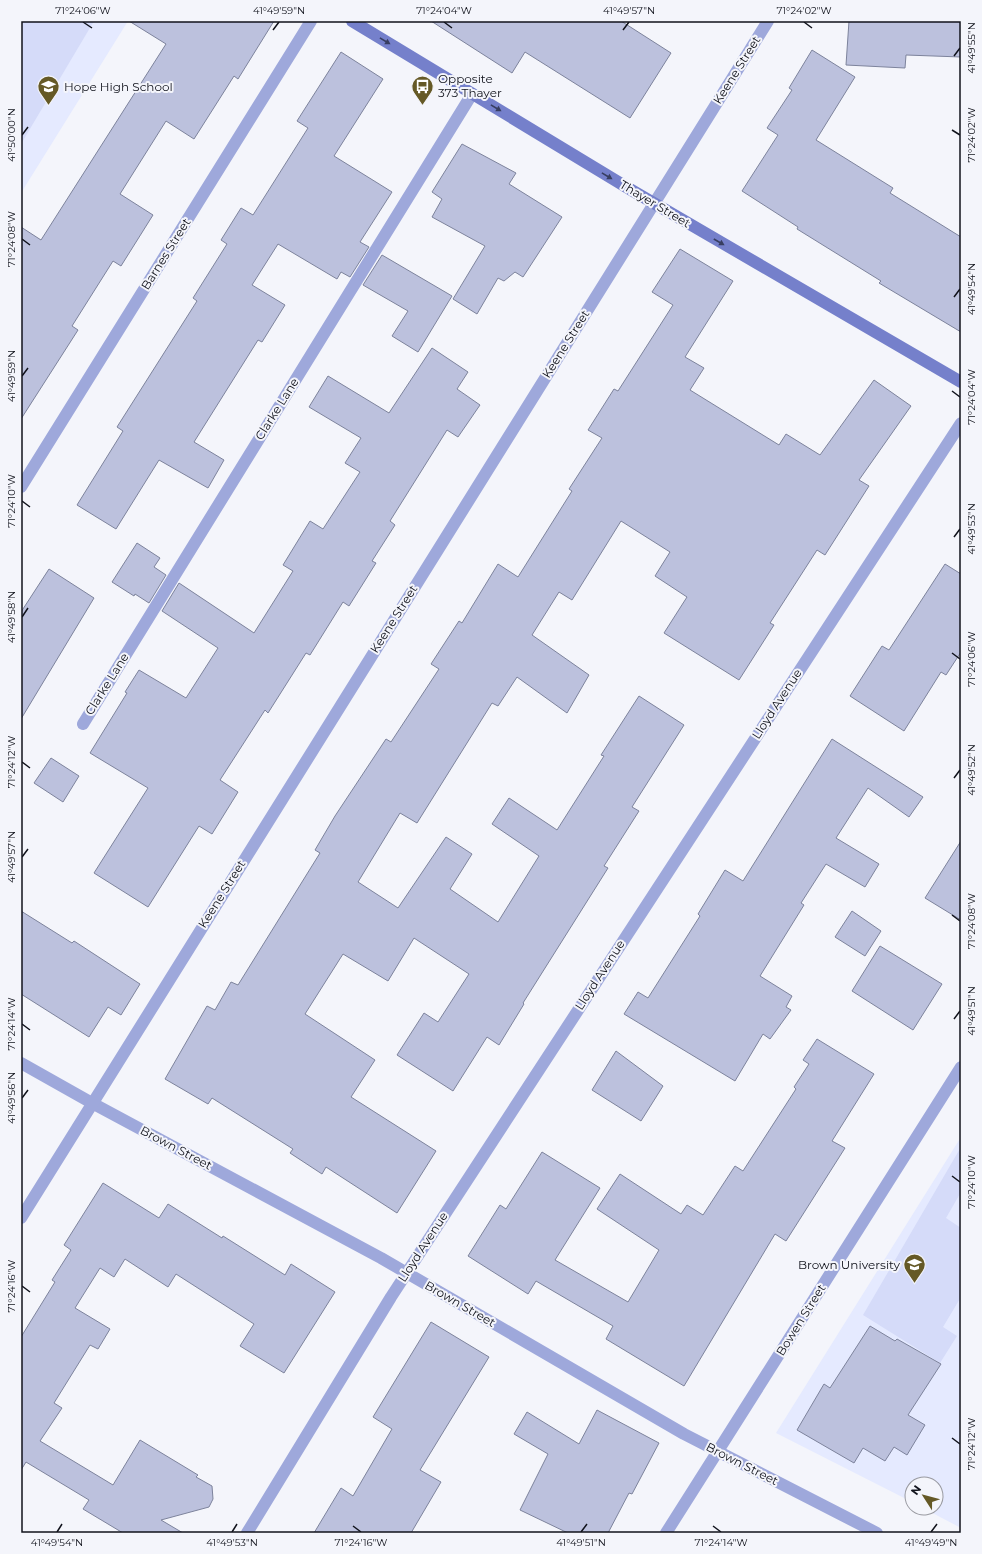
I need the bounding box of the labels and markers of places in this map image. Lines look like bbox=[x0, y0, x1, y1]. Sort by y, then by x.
place label: Opposite 373 Thayer bbox=[438, 71, 502, 100]
bus stop icon: Opposite 373 Thayer bbox=[410, 73, 436, 106]
school or university icon: Hope High School bbox=[35, 74, 61, 107]
place label: Hope High School bbox=[64, 79, 173, 94]
school or university icon: Brown University bbox=[902, 1252, 928, 1285]
place label: Brown University bbox=[798, 1257, 900, 1272]

